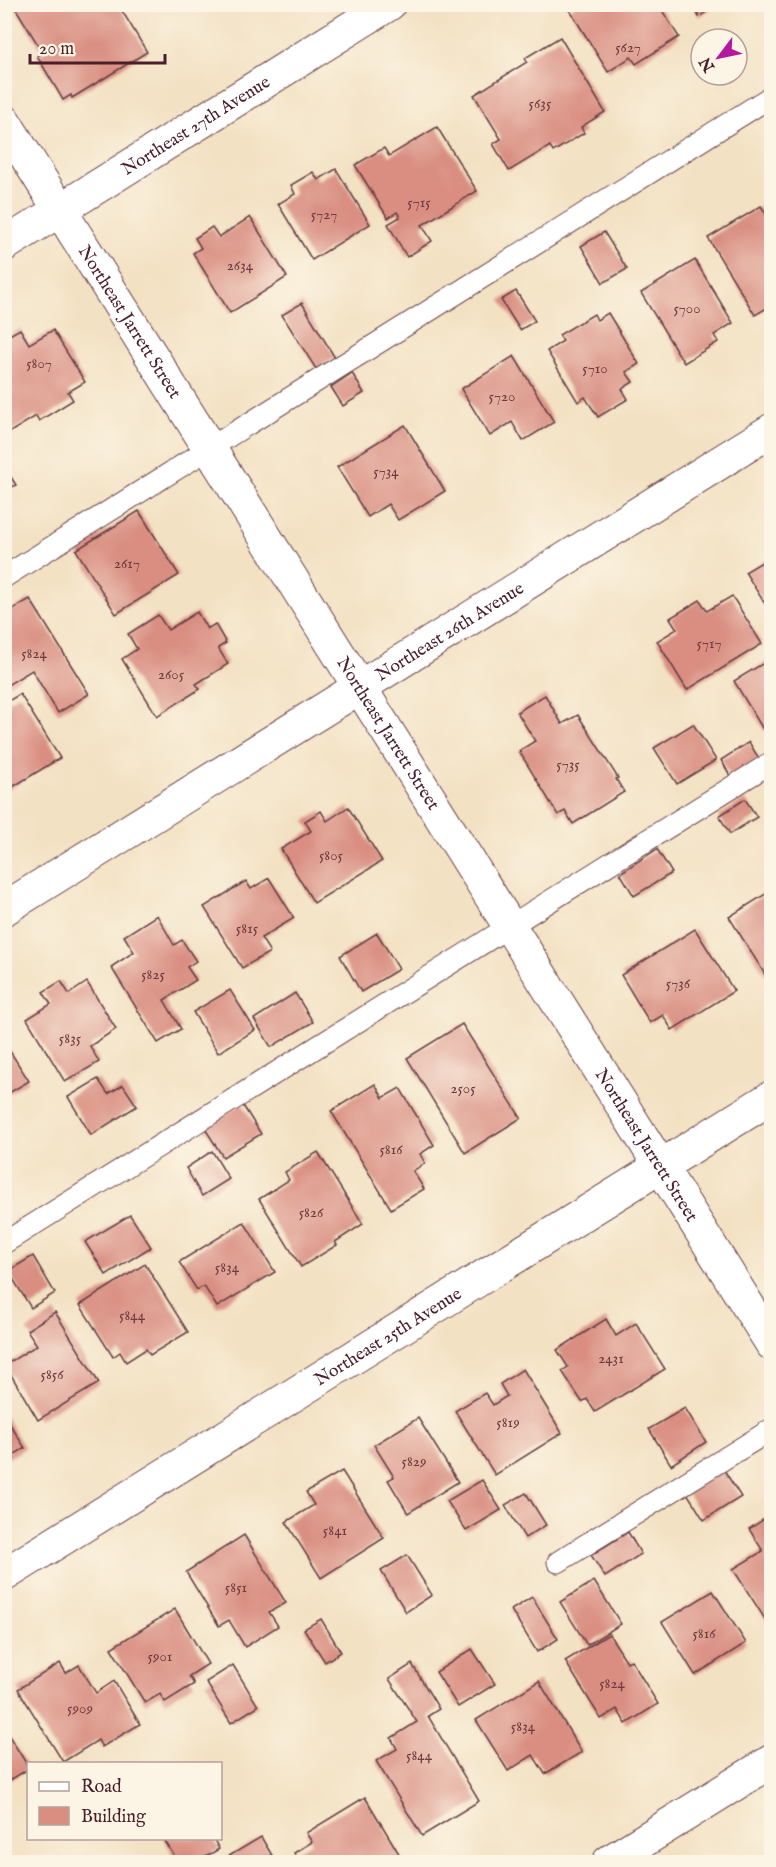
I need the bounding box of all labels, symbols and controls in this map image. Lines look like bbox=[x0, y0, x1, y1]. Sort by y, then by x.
scale bar bbox=[30, 27, 165, 65]
north arrow bbox=[689, 27, 749, 87]
text: 20 m bbox=[39, 38, 74, 61]
house number: 5627 bbox=[615, 38, 641, 57]
text: N bbox=[696, 53, 721, 76]
street label: Northeast 27th Avenue bbox=[118, 71, 275, 181]
house number: 5635 bbox=[529, 94, 552, 113]
house number: 5715 bbox=[407, 193, 431, 212]
house number: 5727 bbox=[311, 205, 337, 224]
street label: Northeast Jarrett Street bbox=[72, 242, 186, 403]
house number: 2634 bbox=[227, 256, 254, 275]
house number: 5700 bbox=[673, 299, 701, 318]
house number: 5807 bbox=[26, 354, 52, 373]
house number: 5710 bbox=[582, 359, 608, 378]
house number: 5720 bbox=[489, 387, 515, 406]
house number: 5734 bbox=[373, 462, 399, 481]
house number: 2617 bbox=[114, 554, 140, 573]
street label: Northeast 26th Avenue bbox=[372, 578, 529, 687]
house number: 5717 bbox=[696, 634, 722, 653]
house number: 5824 bbox=[21, 644, 47, 663]
street label: Northeast Jarrett Street bbox=[330, 653, 444, 815]
house number: 2605 bbox=[158, 665, 185, 684]
house number: 5735 bbox=[556, 755, 580, 774]
house number: 5805 bbox=[319, 846, 344, 865]
house number: 5815 bbox=[236, 919, 259, 938]
house number: 5825 bbox=[141, 965, 165, 984]
house number: 5736 bbox=[666, 974, 691, 993]
house number: 5835 bbox=[59, 1029, 82, 1048]
street label: Northeast Jarrett Street bbox=[589, 1065, 702, 1227]
house number: 2505 bbox=[450, 1079, 476, 1098]
house number: 5816 bbox=[379, 1140, 403, 1159]
house number: 5826 bbox=[299, 1203, 324, 1222]
house number: 5834 bbox=[215, 1258, 240, 1277]
street label: Northeast 25th Avenue bbox=[311, 1283, 466, 1392]
house number: 5844 bbox=[119, 1306, 146, 1325]
house number: 2431 bbox=[598, 1349, 624, 1368]
house number: 5856 bbox=[40, 1365, 64, 1384]
house number: 5819 bbox=[496, 1413, 520, 1432]
house number: 5829 bbox=[402, 1452, 426, 1471]
house number: 5841 bbox=[323, 1521, 347, 1540]
house number: 5851 bbox=[225, 1578, 247, 1597]
house number: 5816 bbox=[692, 1624, 716, 1643]
house number: 5901 bbox=[148, 1647, 172, 1666]
house number: 5824 bbox=[599, 1674, 625, 1693]
house number: 5909 bbox=[67, 1699, 93, 1718]
house number: 5834 bbox=[511, 1717, 536, 1736]
house number: 5844 bbox=[406, 1746, 433, 1765]
legend bbox=[27, 1762, 222, 1840]
text: Road bbox=[81, 1776, 122, 1799]
text: Building bbox=[81, 1806, 146, 1829]

